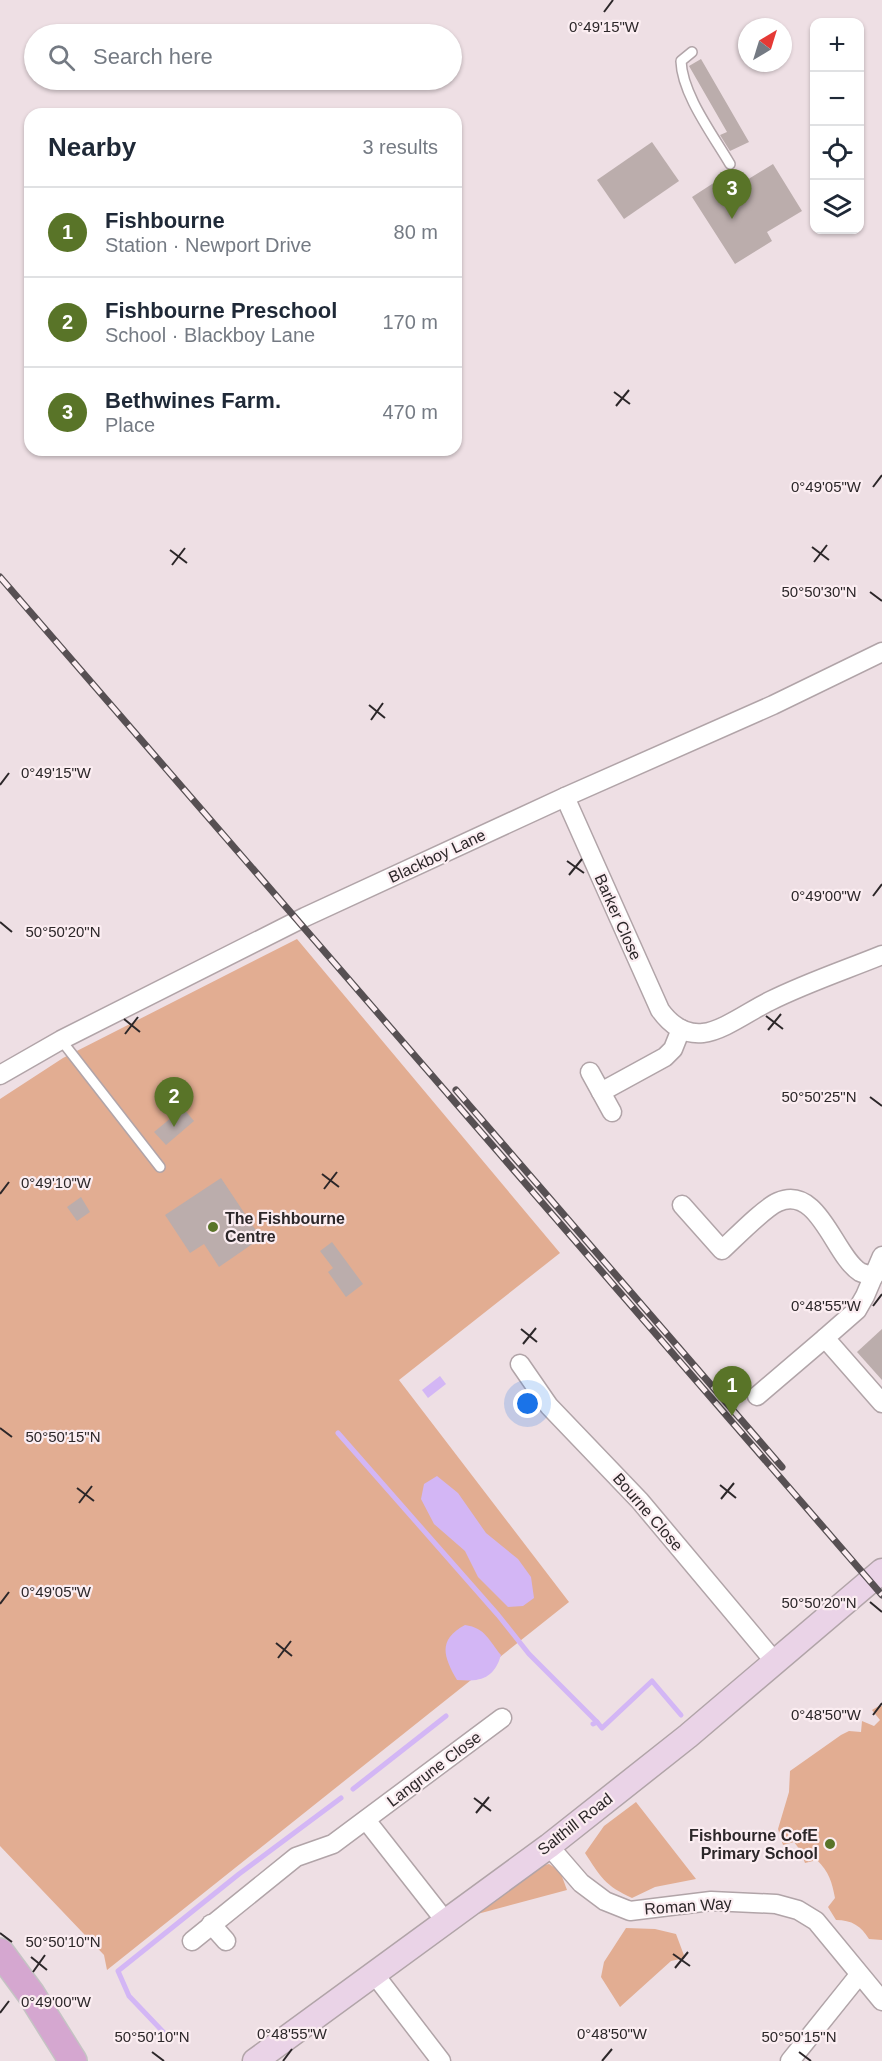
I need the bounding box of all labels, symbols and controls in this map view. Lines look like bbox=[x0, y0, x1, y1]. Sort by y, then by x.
text: 0°49'15"W bbox=[569, 18, 640, 35]
north arrow bbox=[738, 18, 792, 72]
map controls bbox=[810, 18, 864, 234]
button: + bbox=[810, 18, 864, 72]
search box bbox=[24, 24, 462, 90]
icon: search bbox=[45, 41, 78, 74]
text: Search here bbox=[93, 44, 213, 69]
button: − bbox=[810, 72, 864, 126]
button: locate bbox=[810, 126, 864, 180]
text: Nearby bbox=[48, 132, 136, 162]
text: 3 results bbox=[362, 136, 438, 158]
pin: 3 bbox=[712, 170, 752, 219]
button: layers bbox=[810, 180, 864, 234]
text: Fishbourne bbox=[105, 208, 225, 233]
text: 1 bbox=[62, 221, 73, 243]
text: 80 m bbox=[394, 221, 438, 243]
text: Station · Newport Drive bbox=[105, 234, 312, 256]
text: Fishbourne Preschool bbox=[105, 298, 337, 323]
text: 2 bbox=[62, 311, 73, 333]
text: 170 m bbox=[382, 311, 438, 333]
text: School · Blackboy Lane bbox=[105, 324, 315, 346]
text: Bethwines Farm. bbox=[105, 388, 281, 413]
text: 3 bbox=[62, 401, 73, 423]
text: 470 m bbox=[382, 401, 438, 423]
text: Place bbox=[105, 414, 155, 436]
text: 0°49'05"W bbox=[791, 478, 862, 495]
text: 50°50'30"N bbox=[781, 583, 857, 600]
text: 0°49'15"W bbox=[21, 764, 92, 781]
street label: Blackboy Lane bbox=[386, 826, 488, 886]
street label: Barker Close bbox=[591, 871, 645, 963]
text: 0°49'00"W bbox=[791, 887, 862, 904]
text: 50°50'20"N bbox=[25, 923, 101, 940]
pin: 2 bbox=[154, 1078, 194, 1127]
text: 50°50'25"N bbox=[781, 1088, 857, 1105]
text: 0°49'10"W bbox=[21, 1174, 92, 1191]
place label: The Fishbourne Centre bbox=[225, 1210, 345, 1245]
marker: The Fishbourne Centre bbox=[206, 1220, 220, 1234]
text: 0°48'55"W bbox=[791, 1297, 862, 1314]
pin: 1 bbox=[712, 1366, 752, 1416]
your location bbox=[513, 1389, 542, 1418]
text: 50°50'15"N bbox=[25, 1428, 101, 1445]
street label: Bourne Close bbox=[610, 1470, 686, 1554]
text: 0°49'05"W bbox=[21, 1583, 92, 1600]
text: 50°50'20"N bbox=[781, 1594, 857, 1611]
text: 0°48'50"W bbox=[791, 1706, 862, 1723]
street label: Langrune Close bbox=[384, 1728, 484, 1810]
street label: Salthill Road bbox=[534, 1790, 616, 1858]
place label: Fishbourne CofE Primary School bbox=[689, 1827, 818, 1862]
marker: Fishbourne CofE Primary School bbox=[823, 1837, 837, 1851]
street label: Roman Way bbox=[644, 1894, 732, 1918]
text: 50°50'10"N bbox=[25, 1933, 101, 1950]
text: 0°49'00"W bbox=[21, 1993, 92, 2010]
text: 0°48'55"W bbox=[257, 2025, 328, 2042]
text: 0°48'50"W bbox=[577, 2025, 648, 2042]
text: 50°50'10"N bbox=[114, 2028, 190, 2045]
text: 50°50'15"N bbox=[761, 2028, 837, 2045]

